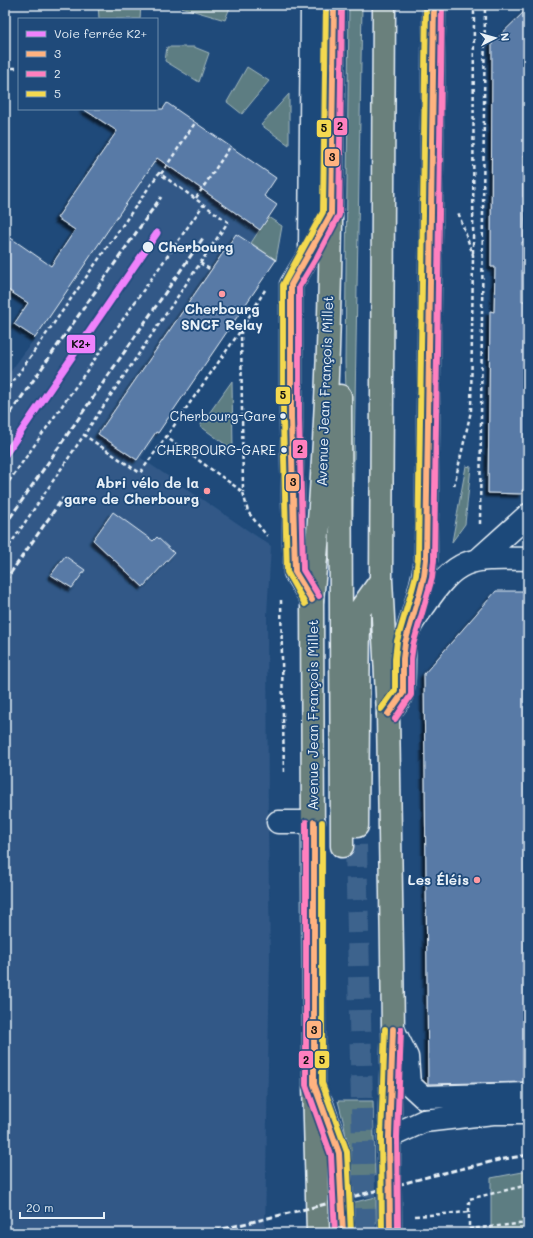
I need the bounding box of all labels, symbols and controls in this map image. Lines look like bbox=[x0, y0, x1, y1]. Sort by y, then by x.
legend bbox=[18, 18, 158, 110]
north arrow bbox=[475, 18, 515, 58]
text: Voie ferrée K2+ bbox=[54, 25, 147, 41]
text: N bbox=[498, 32, 513, 42]
text: 3 bbox=[54, 45, 61, 61]
text: 2 bbox=[54, 65, 61, 81]
text: 5 bbox=[54, 85, 61, 101]
line badge: 2 bbox=[333, 117, 348, 136]
text: 2 bbox=[337, 118, 343, 133]
line badge: 5 bbox=[316, 119, 332, 138]
text: 5 bbox=[321, 120, 328, 135]
line badge: 3 bbox=[324, 148, 340, 167]
text: 3 bbox=[329, 149, 336, 164]
place label: Cherbourg bbox=[158, 237, 233, 256]
marker: Cherbourg bbox=[141, 240, 155, 254]
marker: Cherbourg SNCF Relay bbox=[217, 289, 227, 299]
street label: Avenue Jean François Millet bbox=[312, 295, 337, 487]
place label: Cherbourg SNCF Relay bbox=[181, 299, 263, 334]
line badge: K2+ bbox=[66, 334, 96, 354]
text: K2+ bbox=[71, 336, 91, 351]
line badge: 5 bbox=[275, 386, 291, 405]
text: 5 bbox=[280, 387, 287, 402]
place label: Cherbourg-Gare bbox=[170, 407, 276, 424]
marker: Cherbourg-Gare bbox=[278, 411, 288, 421]
line badge: 2 bbox=[292, 439, 308, 459]
place label: CHERBOURG-GARE bbox=[157, 441, 276, 458]
text: 2 bbox=[297, 441, 303, 456]
marker: CHERBOURG-GARE bbox=[279, 445, 289, 455]
place label: Abri vélo de la gare de Cherbourg bbox=[64, 473, 199, 508]
line badge: 3 bbox=[285, 473, 300, 492]
text: 3 bbox=[290, 474, 297, 489]
marker: Abri vélo de la gare de Cherbourg bbox=[202, 486, 212, 496]
street label: Avenue Jean François Millet bbox=[303, 620, 322, 810]
place label: Les Éléis bbox=[408, 870, 469, 889]
marker: Les Éléis bbox=[472, 875, 482, 885]
line badge: 3 bbox=[306, 1020, 322, 1039]
text: 3 bbox=[311, 1022, 318, 1037]
line badge: 2 bbox=[298, 1050, 314, 1069]
line badge: 5 bbox=[314, 1050, 330, 1069]
text: 2 bbox=[303, 1052, 309, 1067]
text: 5 bbox=[319, 1052, 326, 1067]
scale bar bbox=[20, 1194, 104, 1220]
text: 20 m bbox=[26, 1199, 54, 1215]

